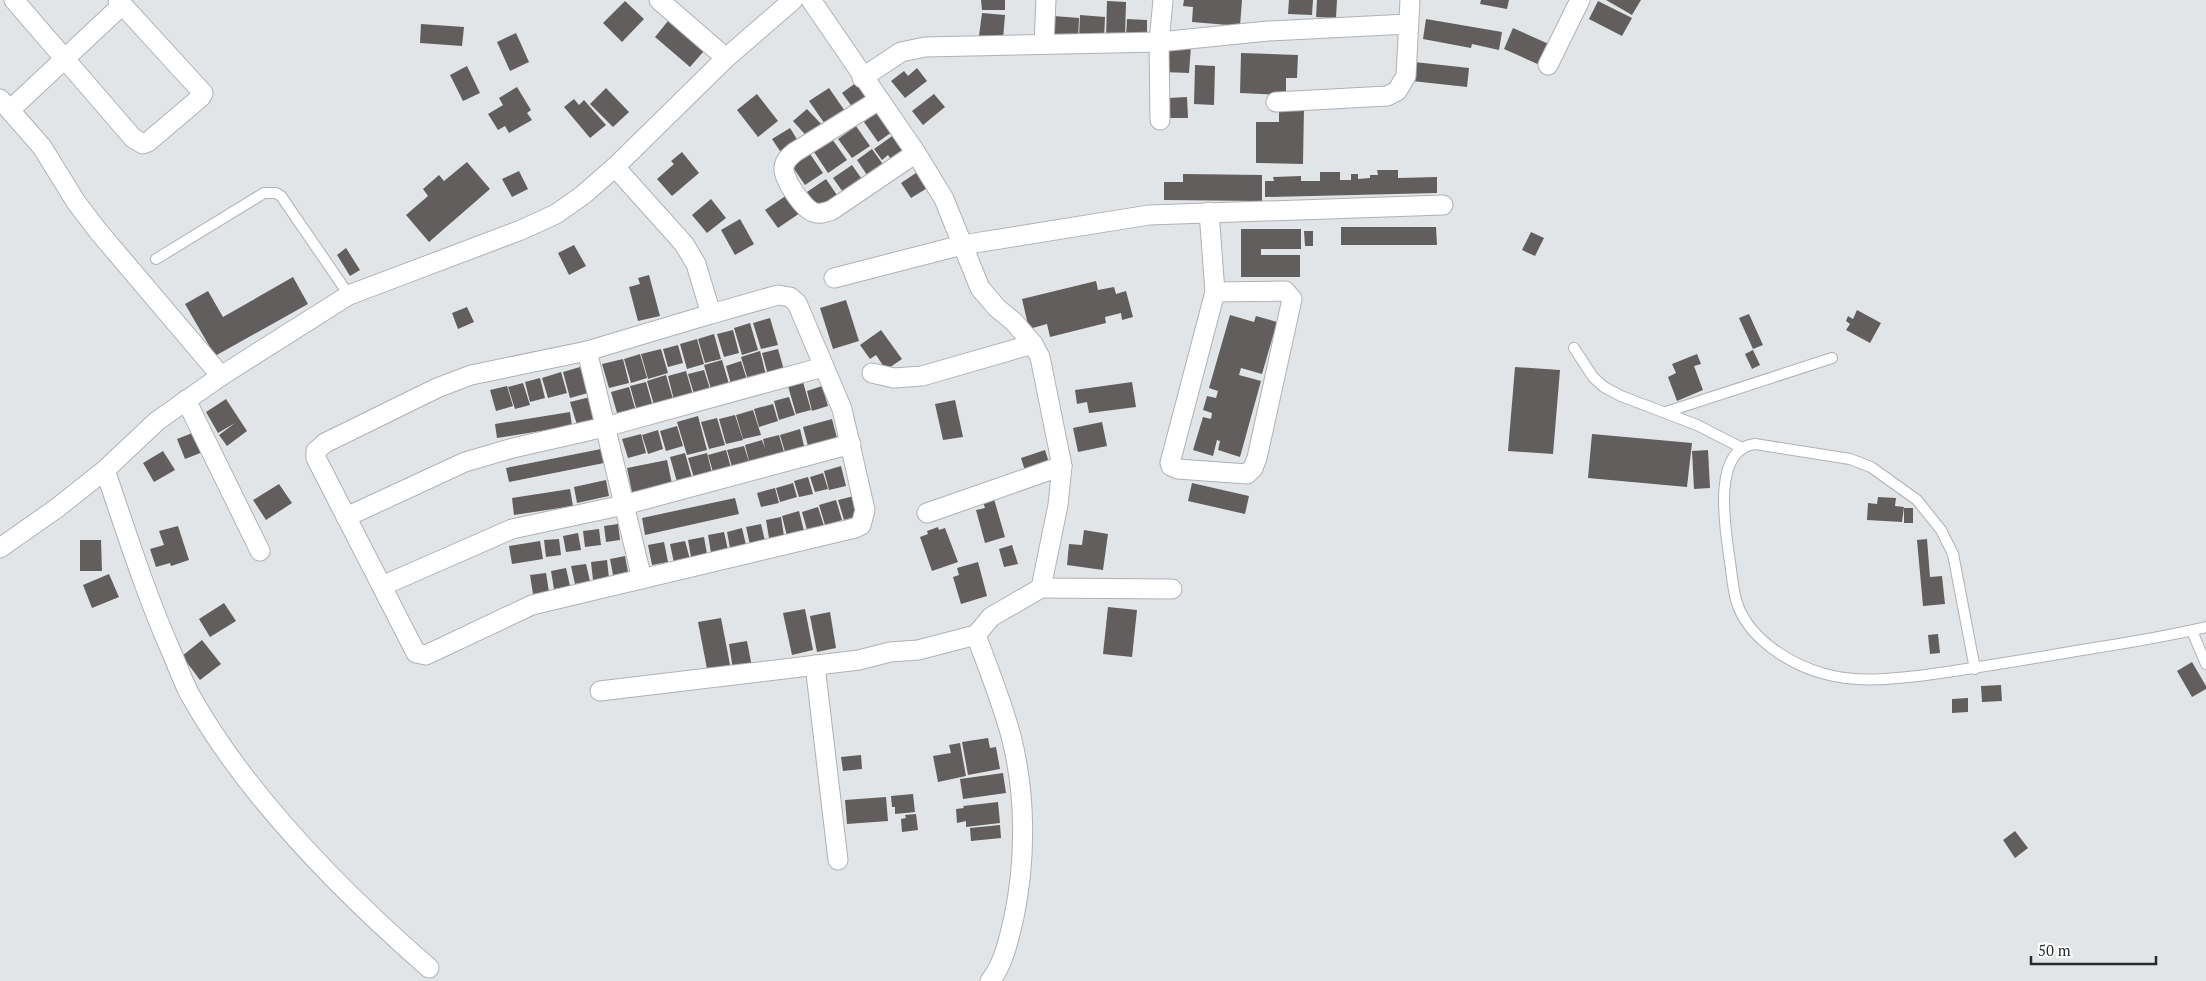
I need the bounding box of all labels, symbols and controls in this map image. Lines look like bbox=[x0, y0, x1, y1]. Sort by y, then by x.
scale bar bbox=[2031, 934, 2156, 966]
text: 50 m bbox=[2038, 940, 2071, 960]

